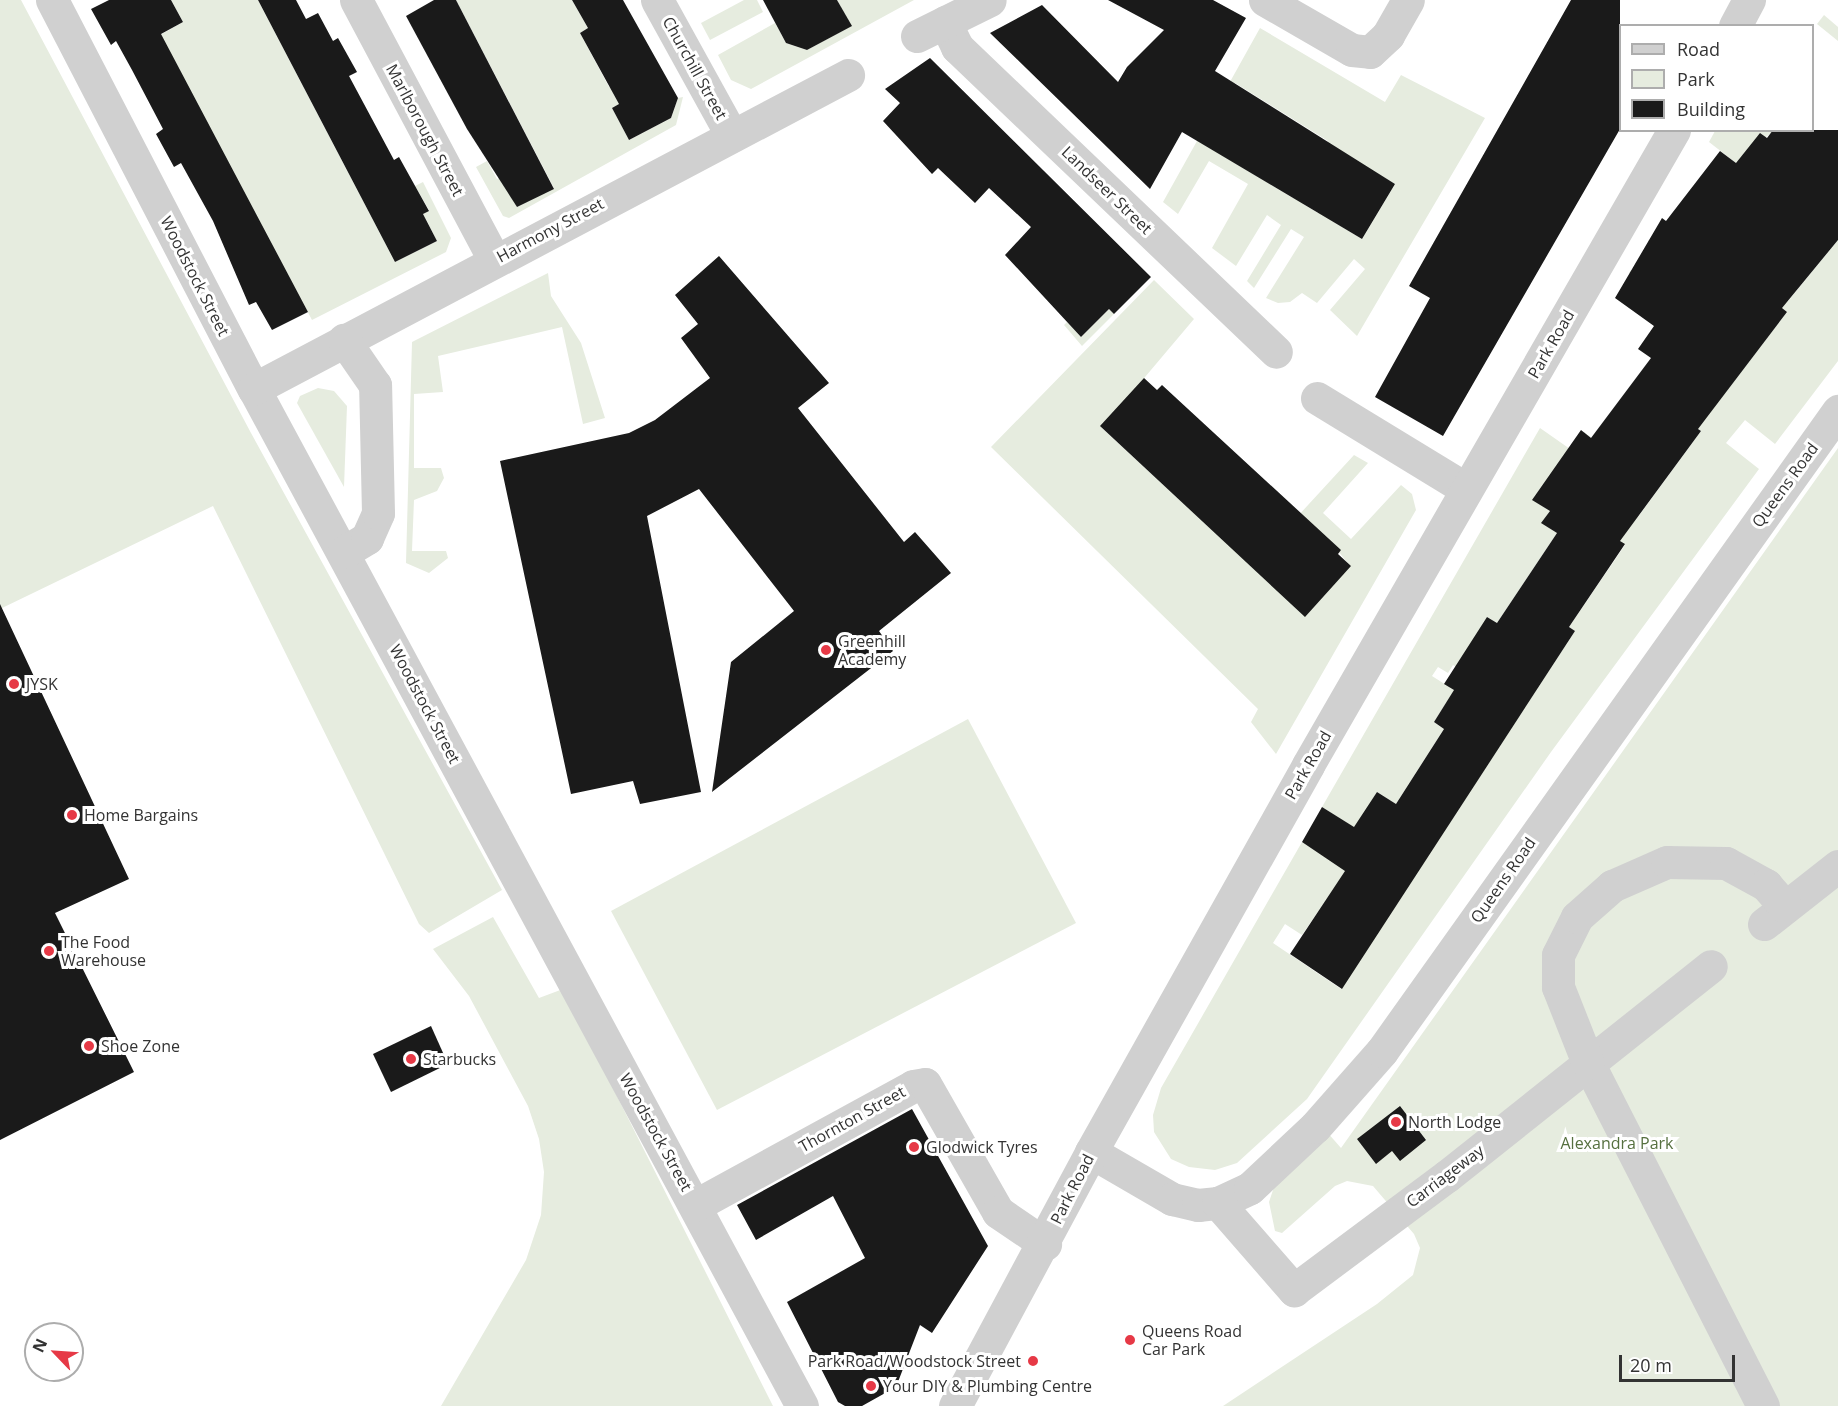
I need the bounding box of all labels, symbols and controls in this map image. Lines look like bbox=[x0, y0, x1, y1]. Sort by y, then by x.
street label: Churchill Street bbox=[659, 13, 731, 123]
legend bbox=[1619, 24, 1814, 132]
text: Road bbox=[1677, 37, 1720, 61]
street label: Marlborough Street bbox=[382, 61, 468, 199]
text: Park bbox=[1677, 67, 1715, 91]
text: Building bbox=[1677, 97, 1745, 121]
street label: Landseer Street bbox=[1058, 142, 1156, 238]
street label: Harmony Street bbox=[493, 194, 607, 266]
street label: Woodstock Street bbox=[157, 213, 233, 339]
street label: Park Road bbox=[1524, 306, 1578, 382]
street label: Queens Road bbox=[1748, 439, 1822, 531]
place label: Greenhill Academy bbox=[838, 631, 906, 669]
street label: Woodstock Street bbox=[386, 641, 464, 767]
marker: Greenhill Academy bbox=[819, 643, 833, 657]
place label: JYSK bbox=[26, 674, 58, 694]
marker: JYSK bbox=[7, 677, 21, 691]
street label: Park Road bbox=[1281, 727, 1335, 803]
place label: Home Bargains bbox=[84, 805, 198, 825]
marker: Home Bargains bbox=[65, 808, 79, 822]
street label: Queens Road bbox=[1466, 834, 1540, 926]
place label: The Food Warehouse bbox=[61, 932, 146, 970]
marker: The Food Warehouse bbox=[42, 944, 56, 958]
place label: Shoe Zone bbox=[101, 1036, 180, 1056]
marker: Shoe Zone bbox=[82, 1039, 96, 1053]
place label: Starbucks bbox=[423, 1049, 496, 1069]
marker: Starbucks bbox=[404, 1052, 418, 1066]
street label: Woodstock Street bbox=[616, 1070, 696, 1194]
street label: Thornton Street bbox=[795, 1082, 909, 1156]
place label: North Lodge bbox=[1408, 1112, 1501, 1132]
marker: North Lodge bbox=[1389, 1115, 1403, 1129]
park label: Alexandra Park bbox=[1560, 1133, 1674, 1153]
place label: Glodwick Tyres bbox=[926, 1137, 1038, 1157]
marker: Glodwick Tyres bbox=[907, 1140, 921, 1154]
street label: Carriageway bbox=[1403, 1141, 1487, 1211]
street label: Park Road bbox=[1046, 1151, 1098, 1227]
place label: Queens Road Car Park bbox=[1142, 1321, 1242, 1359]
north arrow bbox=[24, 1322, 84, 1382]
marker: Queens Road Car Park bbox=[1123, 1333, 1137, 1347]
text: N bbox=[27, 1335, 52, 1356]
scale bar bbox=[1622, 1343, 1738, 1381]
place label: Park Road/Woodstock Street bbox=[808, 1351, 1021, 1371]
text: 20 m bbox=[1630, 1353, 1672, 1377]
marker: Park Road/Woodstock Street bbox=[1026, 1354, 1040, 1368]
place label: Your DIY & Plumbing Centre bbox=[883, 1376, 1092, 1396]
marker: Your DIY & Plumbing Centre bbox=[864, 1379, 878, 1393]

